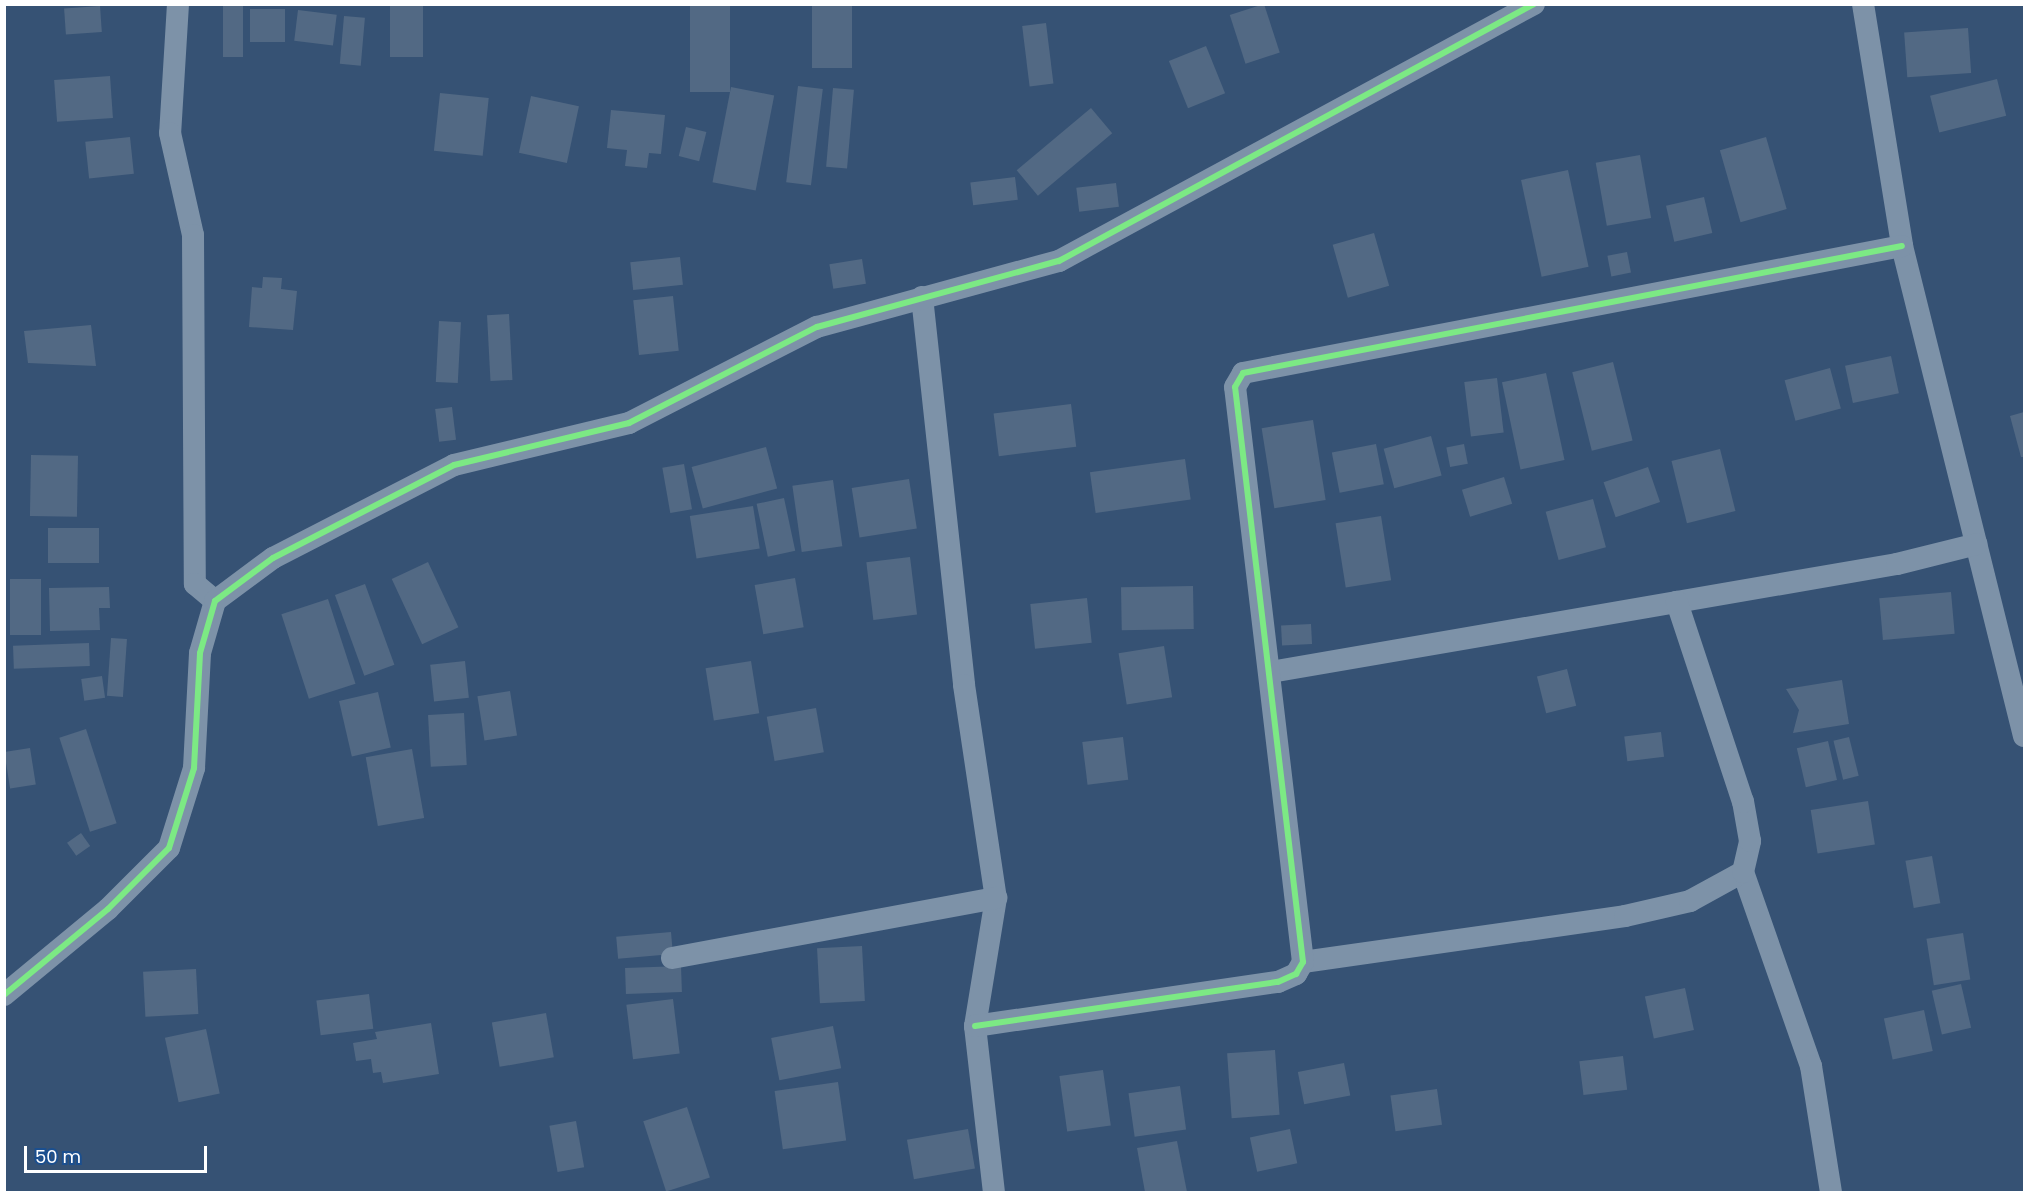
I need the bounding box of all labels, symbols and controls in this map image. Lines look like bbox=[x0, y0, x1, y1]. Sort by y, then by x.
scale bar bbox=[27, 1134, 210, 1172]
text: 50 m bbox=[35, 1144, 81, 1169]

